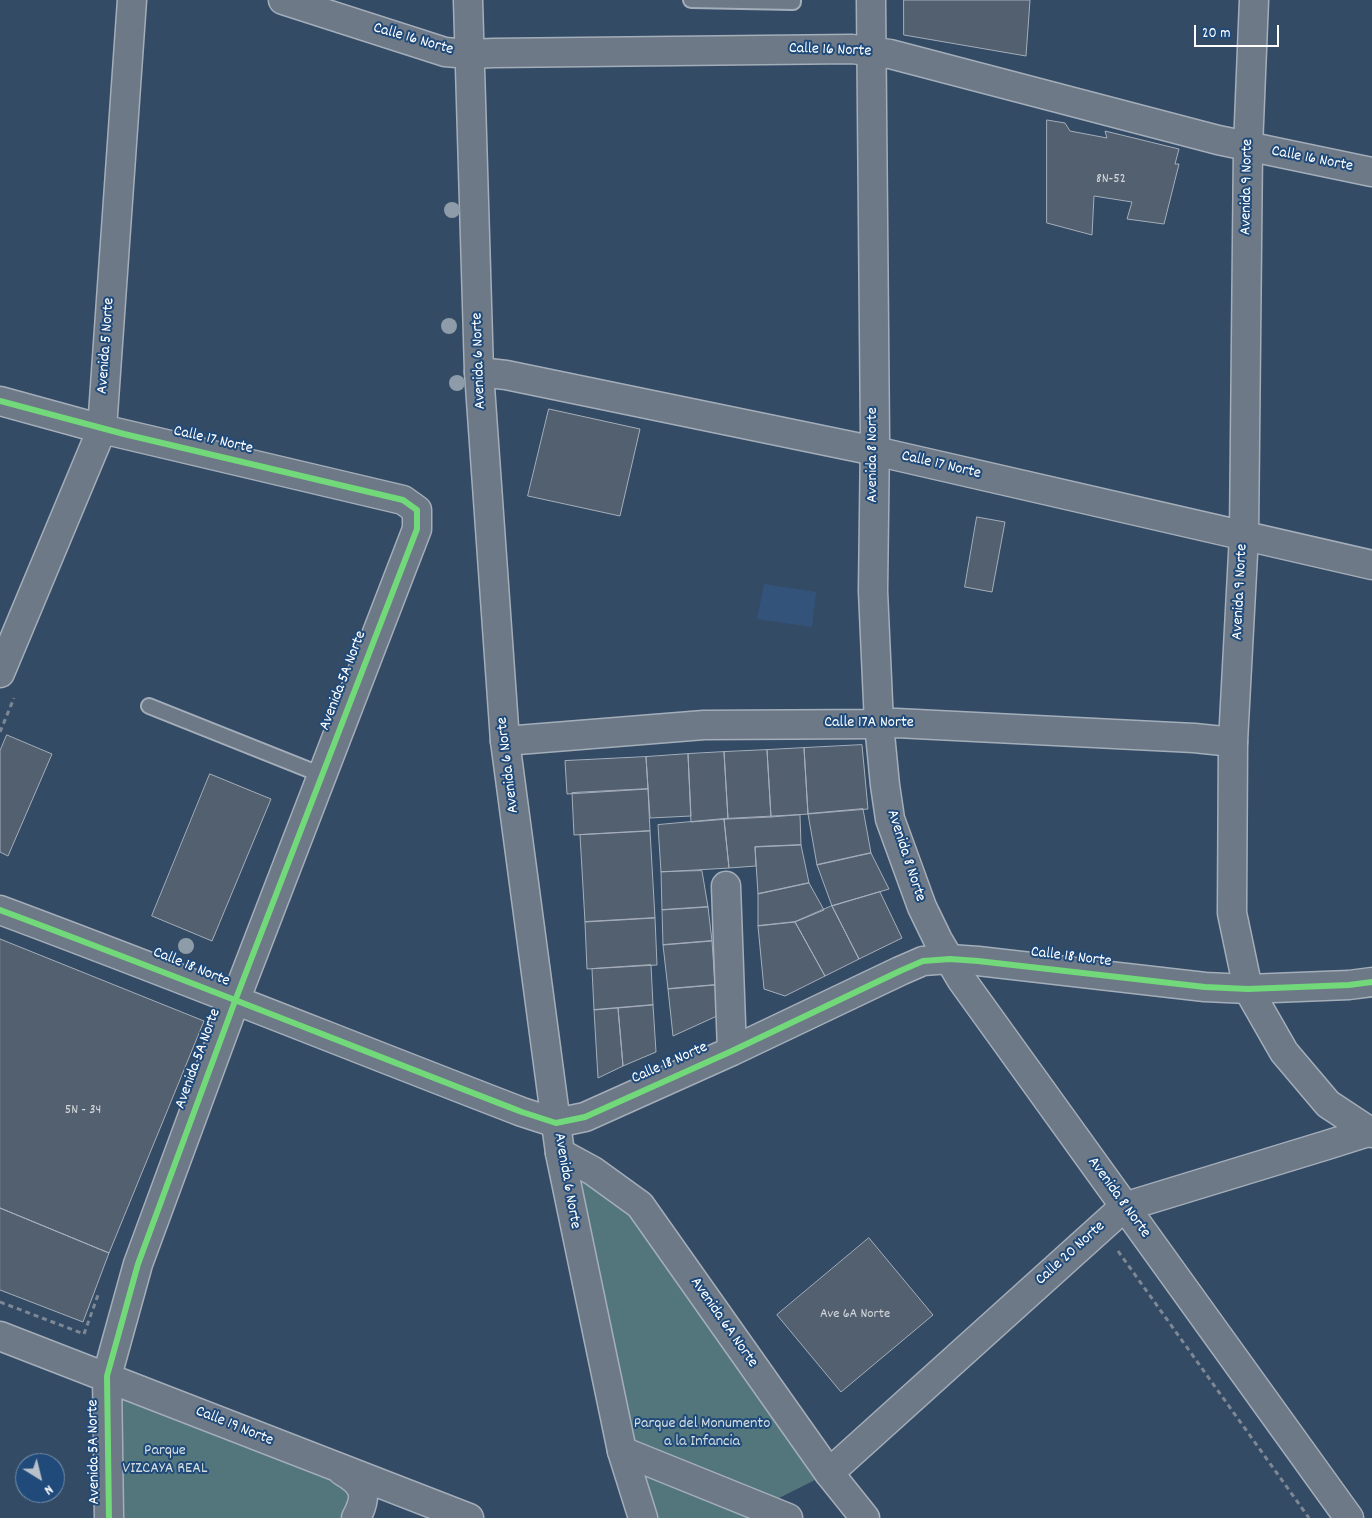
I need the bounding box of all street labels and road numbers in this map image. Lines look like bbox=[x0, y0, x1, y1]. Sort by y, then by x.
street label: Calle 16 Norte bbox=[371, 19, 455, 61]
street label: Calle 16 Norte bbox=[788, 40, 872, 62]
street label: Avenida 9 Norte bbox=[1238, 139, 1258, 235]
street label: Calle 16 Norte bbox=[1270, 143, 1354, 177]
street label: Avenida 5 Norte bbox=[94, 297, 120, 395]
street label: Avenida 6 Norte bbox=[469, 312, 491, 410]
street label: Avenida 8 Norte bbox=[864, 407, 884, 503]
street label: Calle 17 Norte bbox=[171, 423, 255, 459]
street label: Calle 17 Norte bbox=[899, 448, 983, 484]
street label: Avenida 9 Norte bbox=[1229, 543, 1253, 641]
street label: Avenida 5A Norte bbox=[316, 628, 372, 734]
street label: Calle 17A Norte bbox=[824, 714, 914, 734]
street label: Avenida 6 Norte bbox=[494, 716, 524, 814]
street label: Avenida 8 Norte bbox=[881, 808, 929, 904]
street label: Calle 18 Norte bbox=[150, 944, 232, 992]
street label: Calle 18 Norte bbox=[1030, 944, 1112, 972]
street label: Avenida 5A Norte bbox=[172, 1006, 226, 1112]
street label: Calle 18 Norte bbox=[629, 1039, 711, 1089]
street label: Avenida 6 Norte bbox=[548, 1132, 584, 1230]
street label: Avenida 8 Norte bbox=[1082, 1154, 1154, 1242]
street label: Calle 20 Norte bbox=[1032, 1218, 1110, 1290]
street label: Avenida 6A Norte bbox=[685, 1274, 761, 1372]
street label: Avenida 5A Norte bbox=[84, 1399, 106, 1505]
street label: Calle 19 Norte bbox=[192, 1403, 276, 1451]

